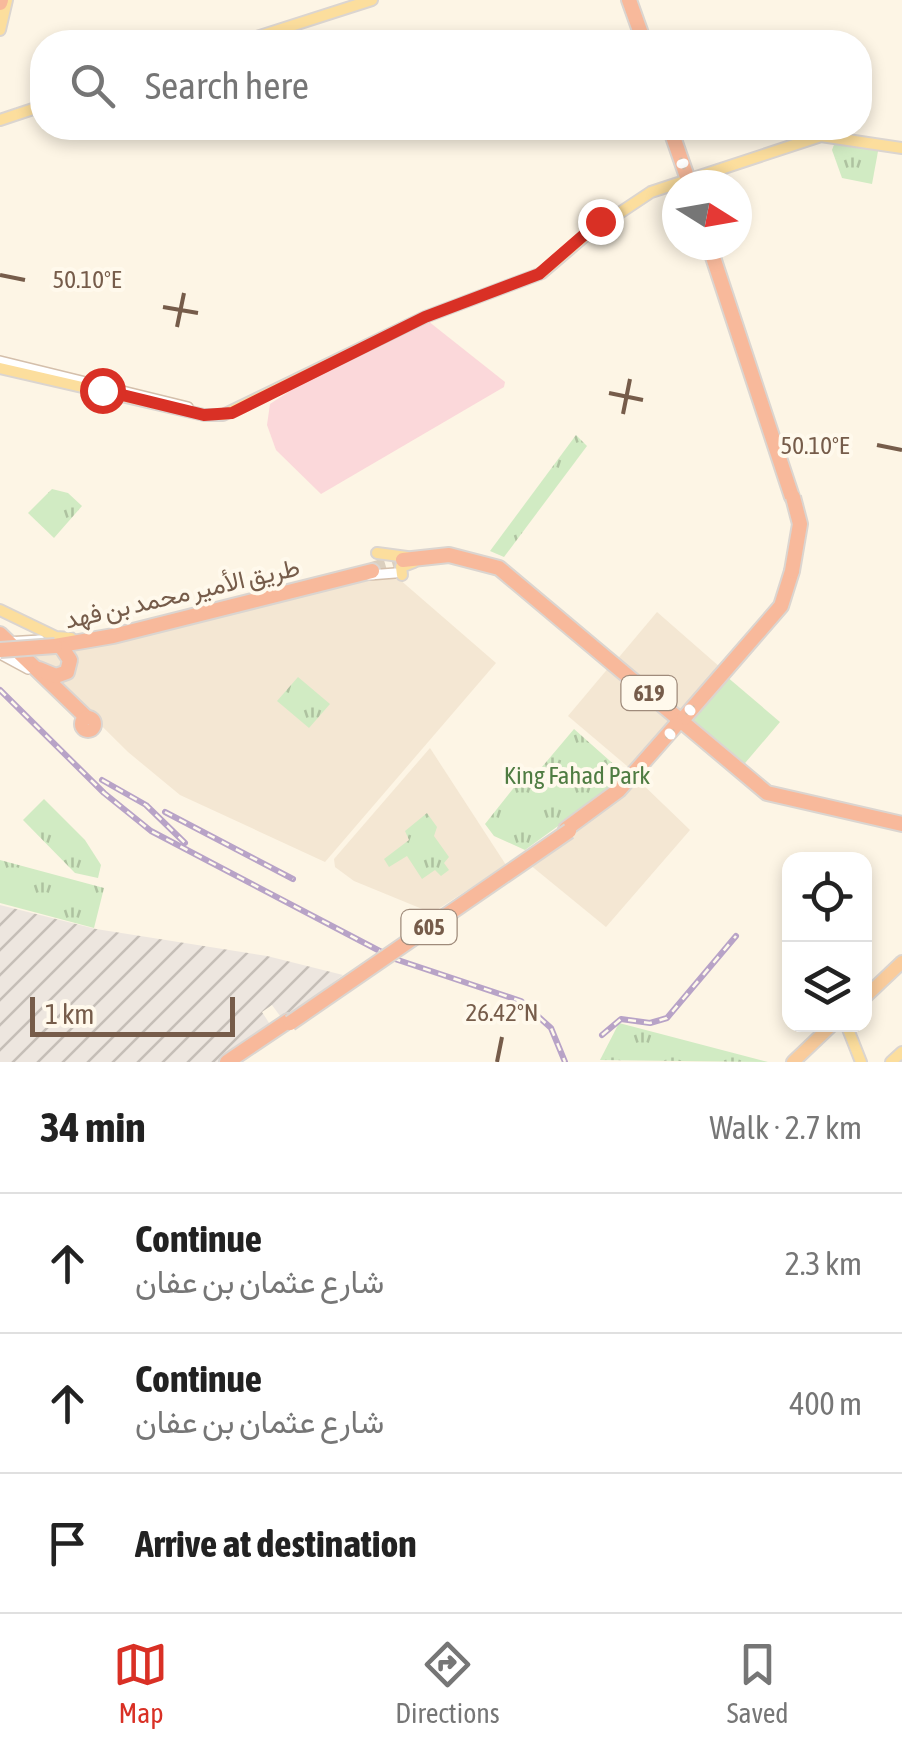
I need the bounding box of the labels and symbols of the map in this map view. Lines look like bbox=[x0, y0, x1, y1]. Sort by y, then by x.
north arrow bbox=[662, 170, 752, 260]
route end bbox=[578, 199, 624, 245]
text: 50.10°E bbox=[52, 265, 122, 293]
route start bbox=[80, 368, 126, 414]
text: 50.10°E bbox=[780, 431, 850, 459]
street label: طريق الأمير محمد بن فهد bbox=[62, 552, 303, 636]
road number: 619 bbox=[622, 676, 676, 710]
park label: King Fahad Park bbox=[504, 761, 650, 789]
road number: 605 bbox=[402, 910, 456, 944]
scale bar bbox=[30, 992, 235, 1036]
text: 26.42°N bbox=[465, 998, 539, 1026]

